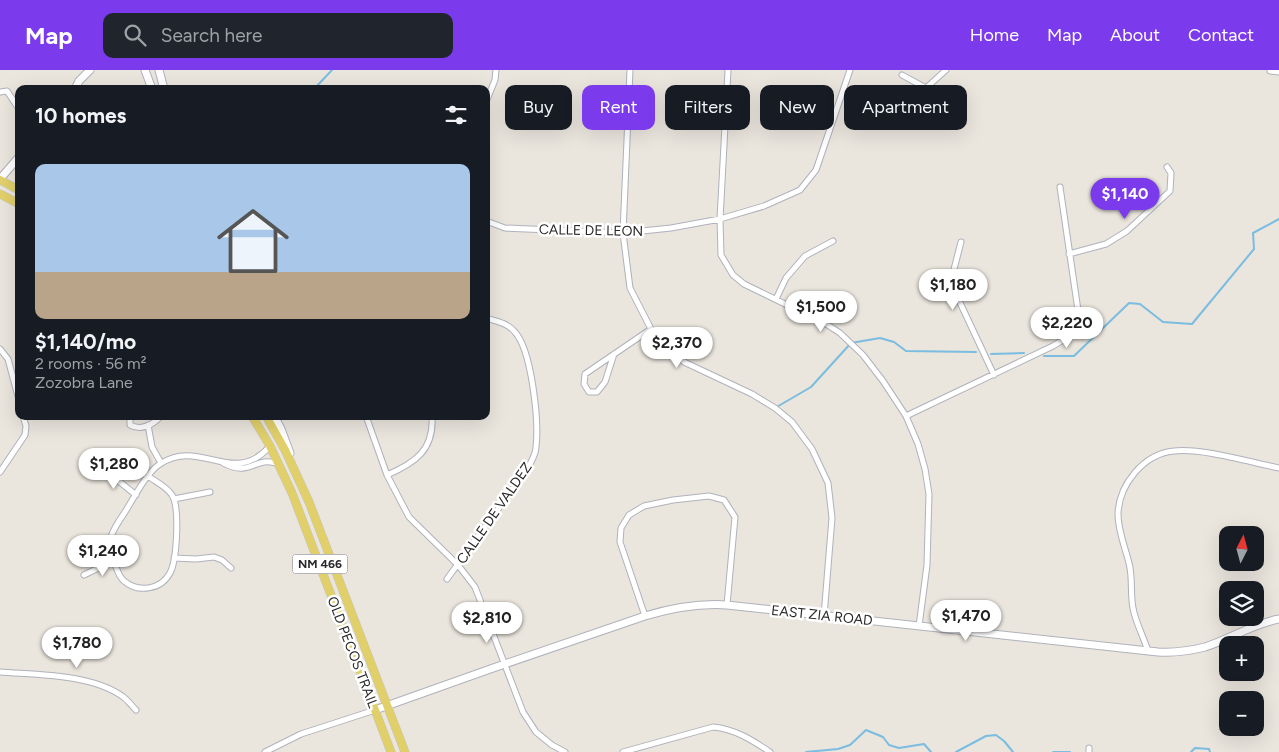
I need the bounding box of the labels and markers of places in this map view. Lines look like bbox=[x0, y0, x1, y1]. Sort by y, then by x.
pin: $1,140 bbox=[1084, 178, 1166, 220]
pin: $1,180 bbox=[912, 268, 994, 311]
pin: $1,500 bbox=[780, 290, 862, 333]
pin: $2,220 bbox=[1026, 306, 1108, 349]
pin: $2,370 bbox=[636, 326, 718, 369]
pin: $1,280 bbox=[73, 448, 155, 490]
pin: $1,240 bbox=[62, 534, 144, 577]
pin: $1,470 bbox=[925, 600, 1007, 642]
pin: $2,810 bbox=[446, 602, 528, 644]
pin: $1,780 bbox=[36, 626, 118, 669]

